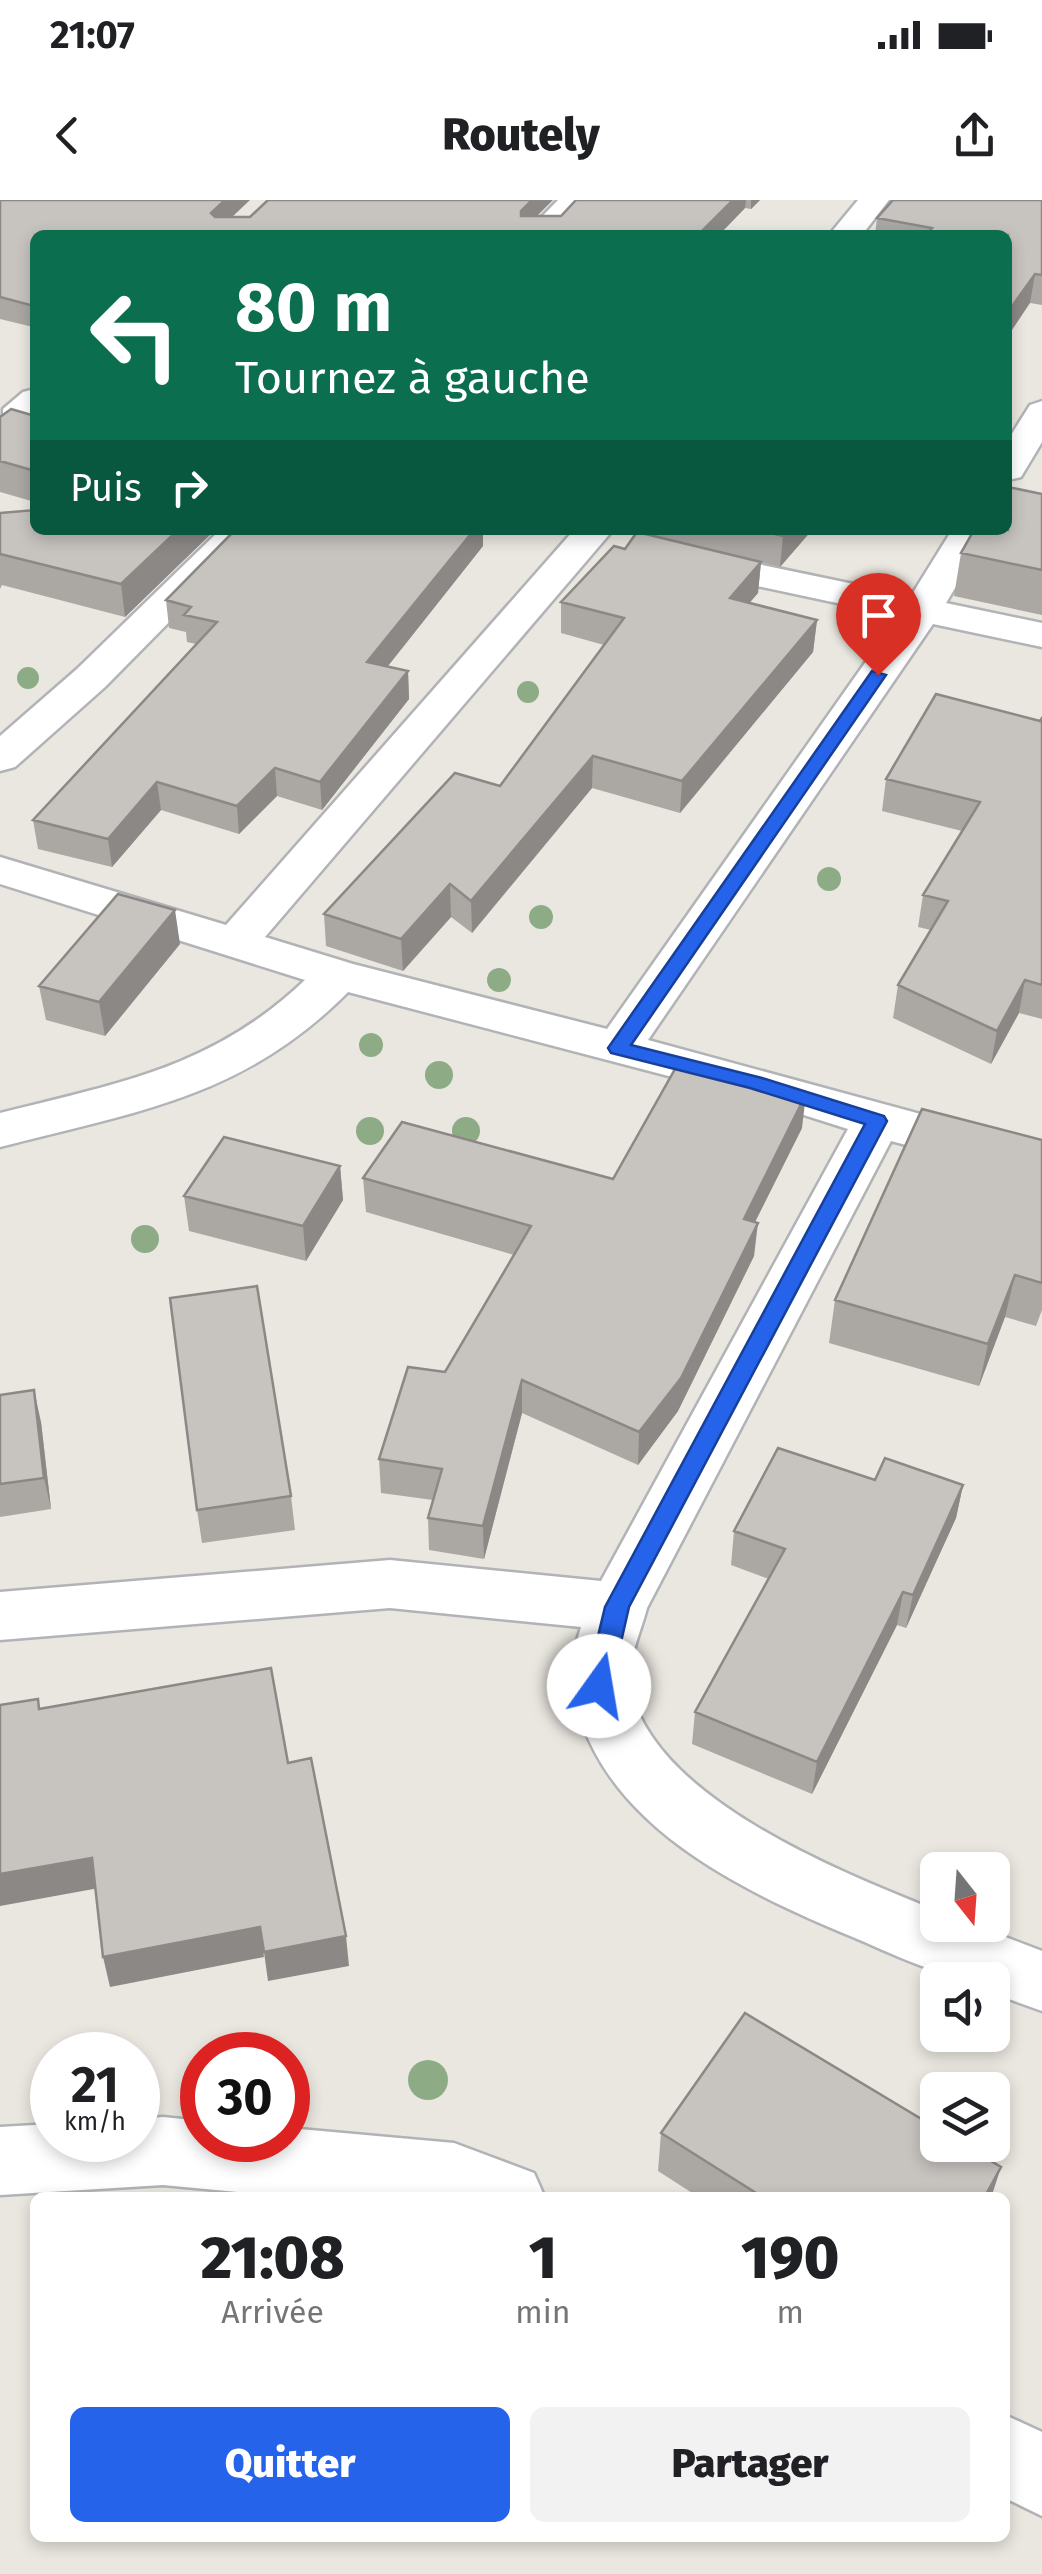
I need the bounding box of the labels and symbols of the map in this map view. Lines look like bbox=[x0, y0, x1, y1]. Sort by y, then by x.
pin bbox=[836, 573, 921, 676]
position arrow bbox=[547, 1634, 651, 1738]
north arrow bbox=[920, 1852, 1010, 1942]
speed limit sign: 30 bbox=[180, 2032, 310, 2162]

